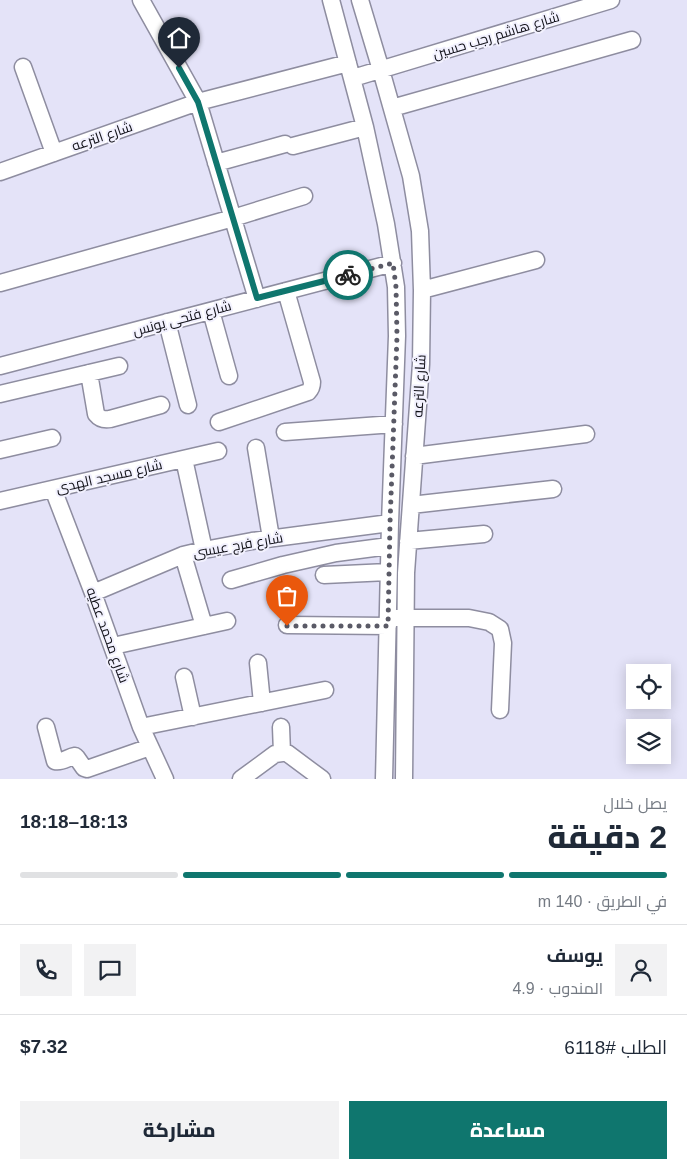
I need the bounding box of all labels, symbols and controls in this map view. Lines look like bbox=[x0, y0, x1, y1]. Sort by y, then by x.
street label: شارع هاشم رجب حسين bbox=[431, 8, 562, 64]
pin bbox=[158, 17, 200, 68]
icon: home bbox=[165, 24, 193, 52]
street label: شارع الترعه bbox=[69, 118, 135, 155]
courier bbox=[323, 250, 373, 300]
icon: bike bbox=[334, 261, 362, 289]
street label: شارع فتحى يونس bbox=[131, 297, 233, 340]
street label: شارع الترعه bbox=[409, 354, 430, 418]
street label: شارع مسجد الهدى bbox=[54, 456, 164, 497]
street label: شارع فرج عيسى bbox=[192, 529, 284, 562]
pin bbox=[266, 575, 308, 626]
icon: bag bbox=[273, 582, 301, 610]
street label: شارع محمد عطيه bbox=[82, 585, 133, 685]
map controls bbox=[626, 664, 671, 764]
button: locate bbox=[626, 664, 671, 709]
button: layers bbox=[626, 719, 671, 764]
text: يصل خلال bbox=[603, 795, 667, 812]
text: 18:13–18:18 bbox=[20, 811, 128, 832]
text: 2 دقيقة bbox=[547, 819, 667, 855]
text: في الطريق · 140 m bbox=[538, 893, 667, 910]
button: phone bbox=[20, 944, 72, 996]
button: chat bbox=[84, 944, 136, 996]
button: person bbox=[615, 944, 667, 996]
text: يوسف bbox=[547, 945, 603, 966]
text: المندوب · 4.9 bbox=[512, 980, 603, 997]
text: $7.32 bbox=[20, 1036, 68, 1057]
text: الطلب #6118 bbox=[564, 1037, 667, 1058]
button: مشاركة bbox=[20, 1101, 339, 1159]
button: مساعدة bbox=[349, 1101, 667, 1159]

